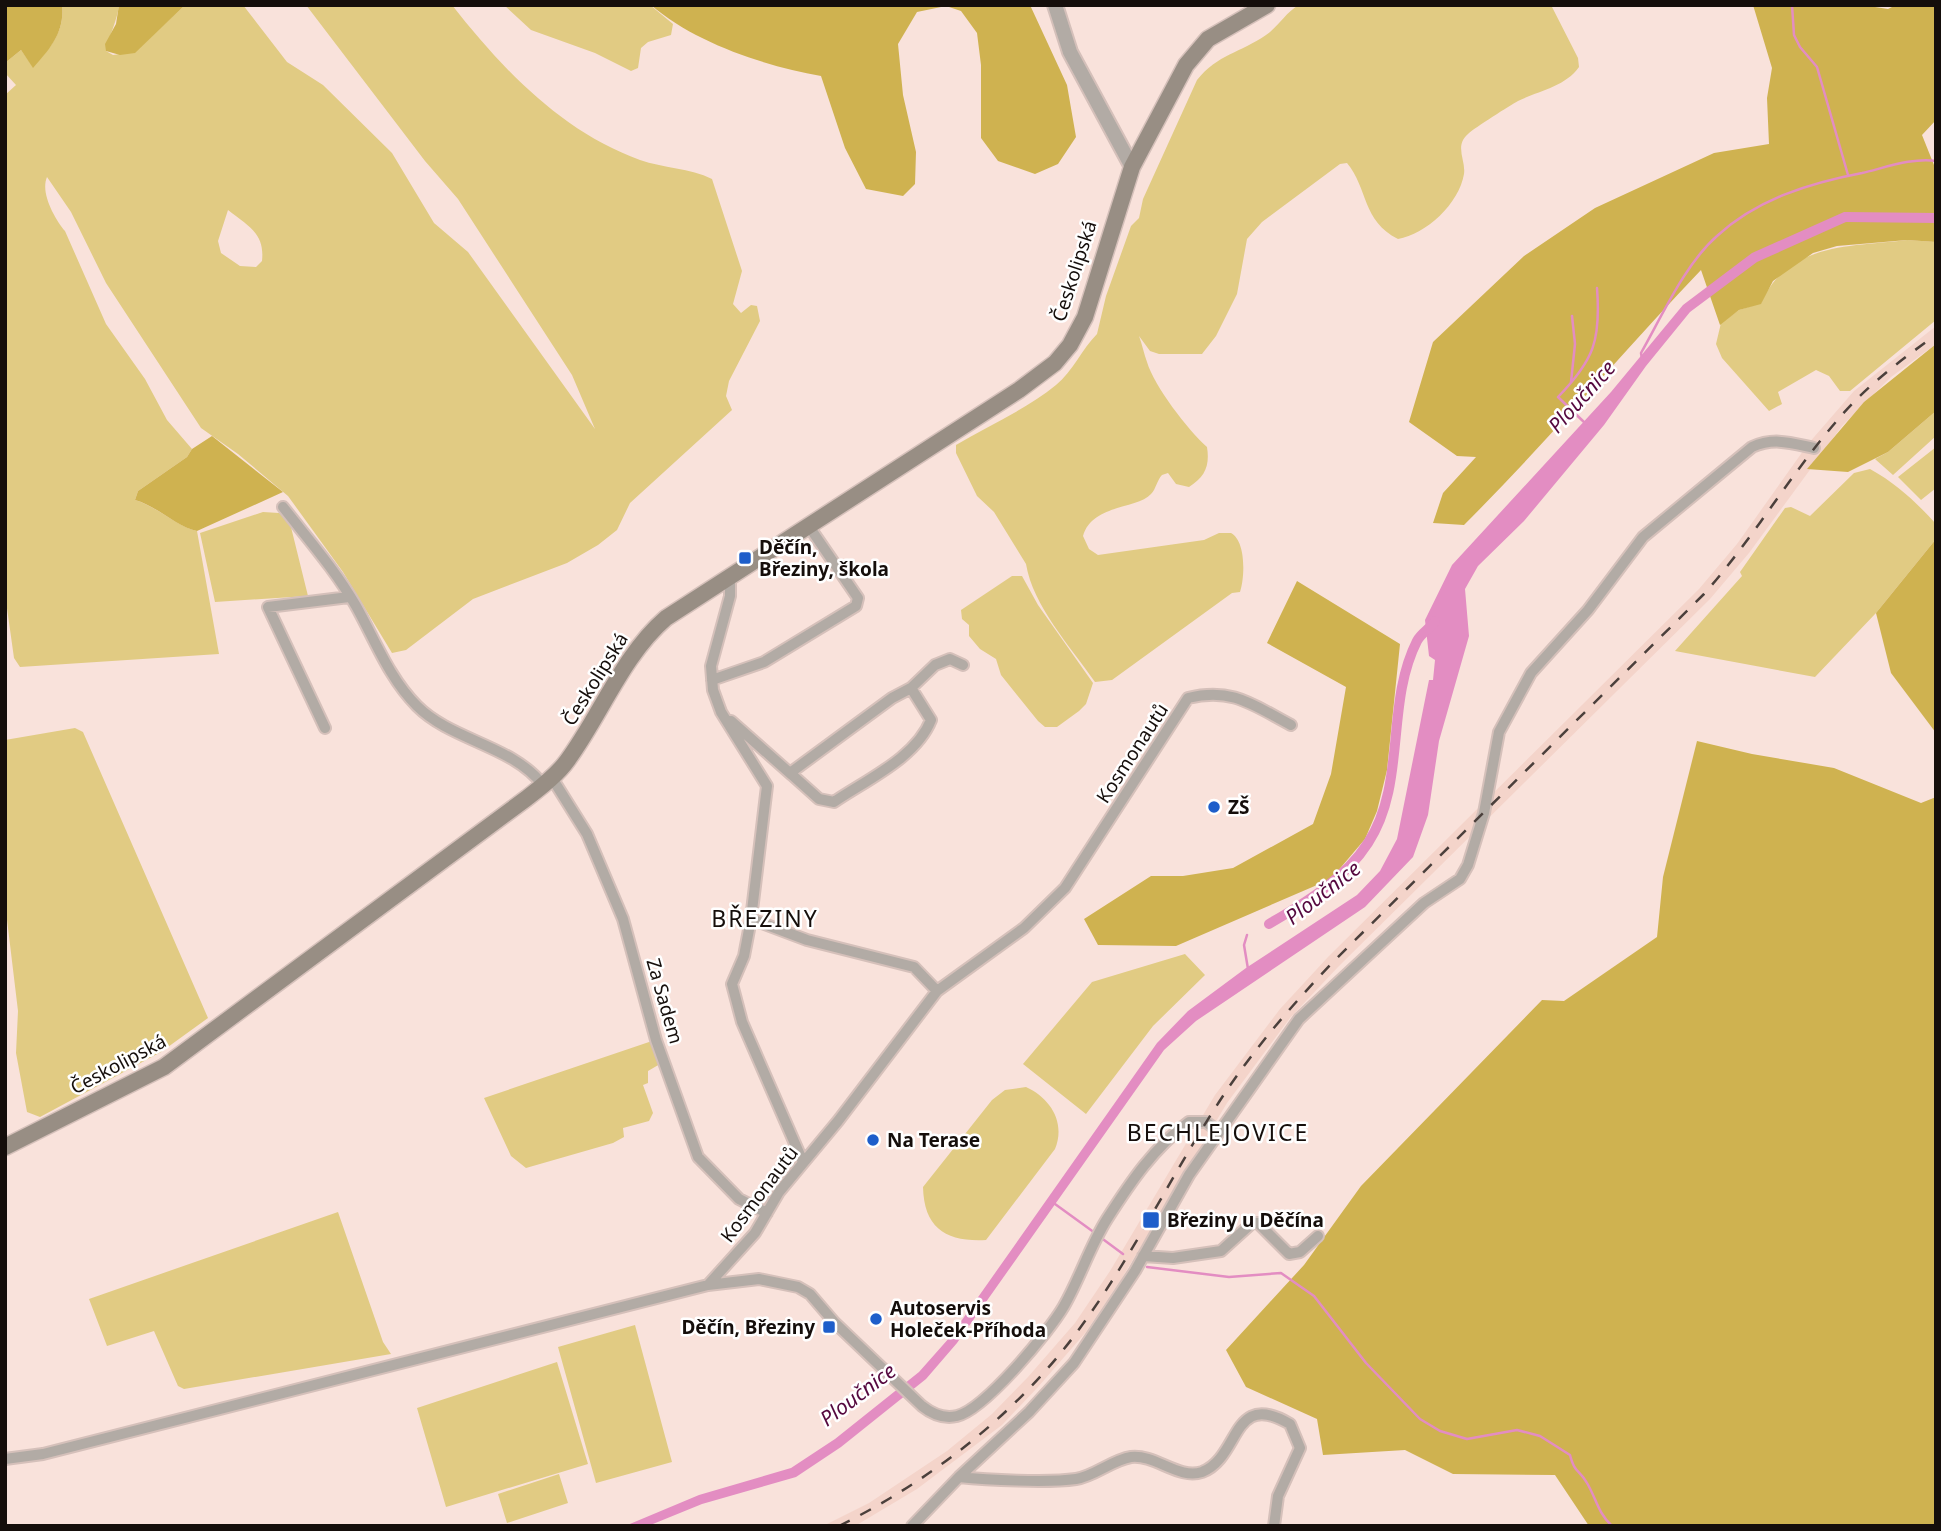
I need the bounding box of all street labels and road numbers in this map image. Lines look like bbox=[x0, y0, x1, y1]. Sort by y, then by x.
street label: Českolipská bbox=[1045, 217, 1103, 325]
street label: Českolipská bbox=[556, 628, 634, 730]
street label: Kosmonautů bbox=[1090, 698, 1174, 808]
street label: Za Sadem bbox=[640, 955, 690, 1047]
street label: Českolipská bbox=[66, 1028, 170, 1100]
street label: Kosmonautů bbox=[714, 1141, 804, 1247]

